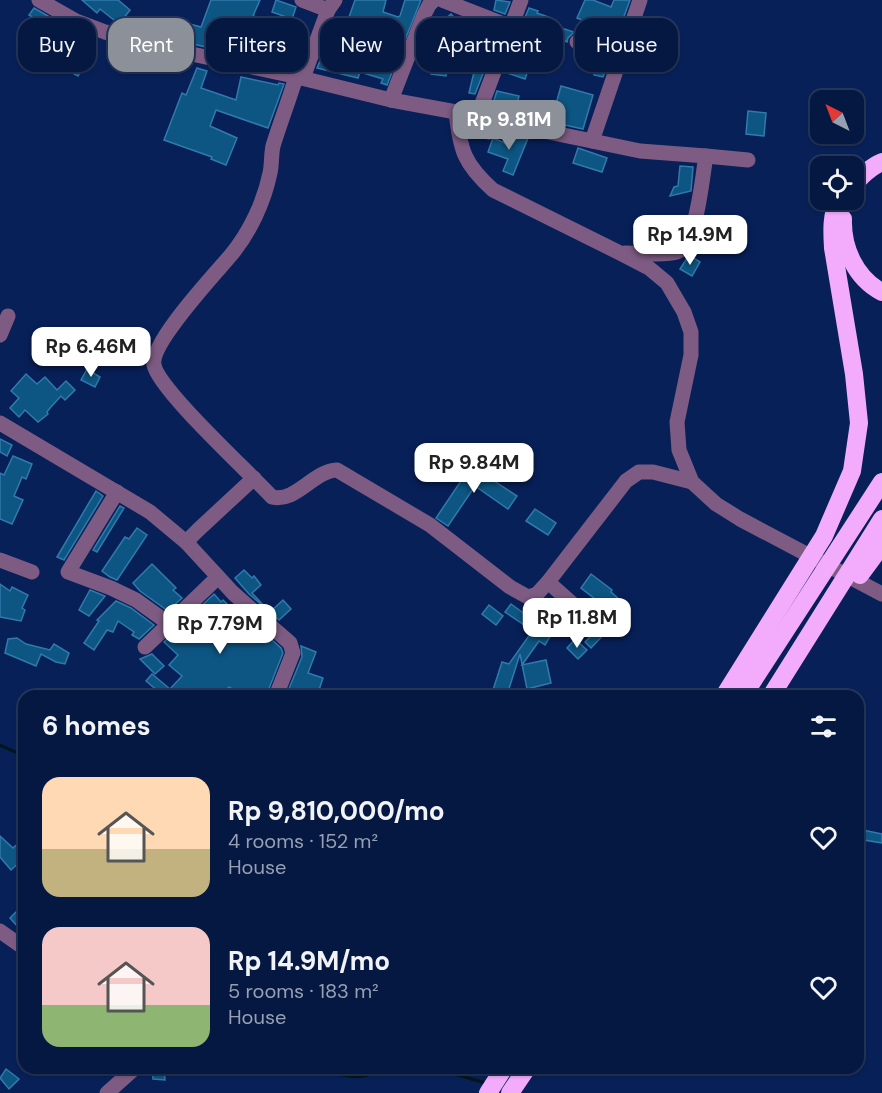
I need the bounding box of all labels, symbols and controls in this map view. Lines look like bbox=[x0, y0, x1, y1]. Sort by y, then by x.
chip: Buy bbox=[18, 18, 96, 72]
chip: Rent bbox=[108, 18, 194, 72]
chip: Filters bbox=[206, 18, 308, 72]
chip: New bbox=[320, 18, 404, 72]
chip: Apartment bbox=[416, 18, 563, 72]
chip: House bbox=[575, 18, 678, 72]
north arrow bbox=[810, 90, 864, 144]
map controls bbox=[810, 90, 864, 210]
pin: Rp 9.81M bbox=[447, 100, 571, 151]
text: Rp 9.81M bbox=[467, 106, 551, 132]
button: locate bbox=[810, 156, 864, 210]
pin: Rp 14.9M bbox=[628, 215, 752, 266]
text: Rp 14.9M bbox=[647, 221, 733, 247]
pin: Rp 6.46M bbox=[29, 327, 153, 378]
text: Rp 6.46M bbox=[46, 333, 136, 359]
pin: Rp 9.84M bbox=[412, 443, 536, 494]
text: Rp 9.84M bbox=[429, 449, 519, 475]
pin: Rp 11.8M bbox=[515, 598, 639, 649]
pin: Rp 7.79M bbox=[158, 604, 282, 655]
text: Rp 11.8M bbox=[537, 604, 617, 630]
text: Rp 7.79M bbox=[177, 610, 263, 636]
text: 6 homes bbox=[42, 709, 150, 743]
icon: filters bbox=[807, 710, 840, 743]
text: Rp 9,810,000/mo bbox=[228, 794, 445, 828]
icon: home bbox=[90, 801, 162, 873]
icon: heart bbox=[807, 821, 840, 854]
text: 4 rooms · 152 m² bbox=[228, 828, 378, 854]
text: House bbox=[228, 854, 286, 880]
text: Rp 14.9M/mo bbox=[228, 944, 390, 978]
icon: home bbox=[90, 951, 162, 1023]
icon: heart bbox=[807, 971, 840, 1004]
text: 5 rooms · 183 m² bbox=[228, 978, 379, 1004]
text: House bbox=[228, 1004, 286, 1030]

